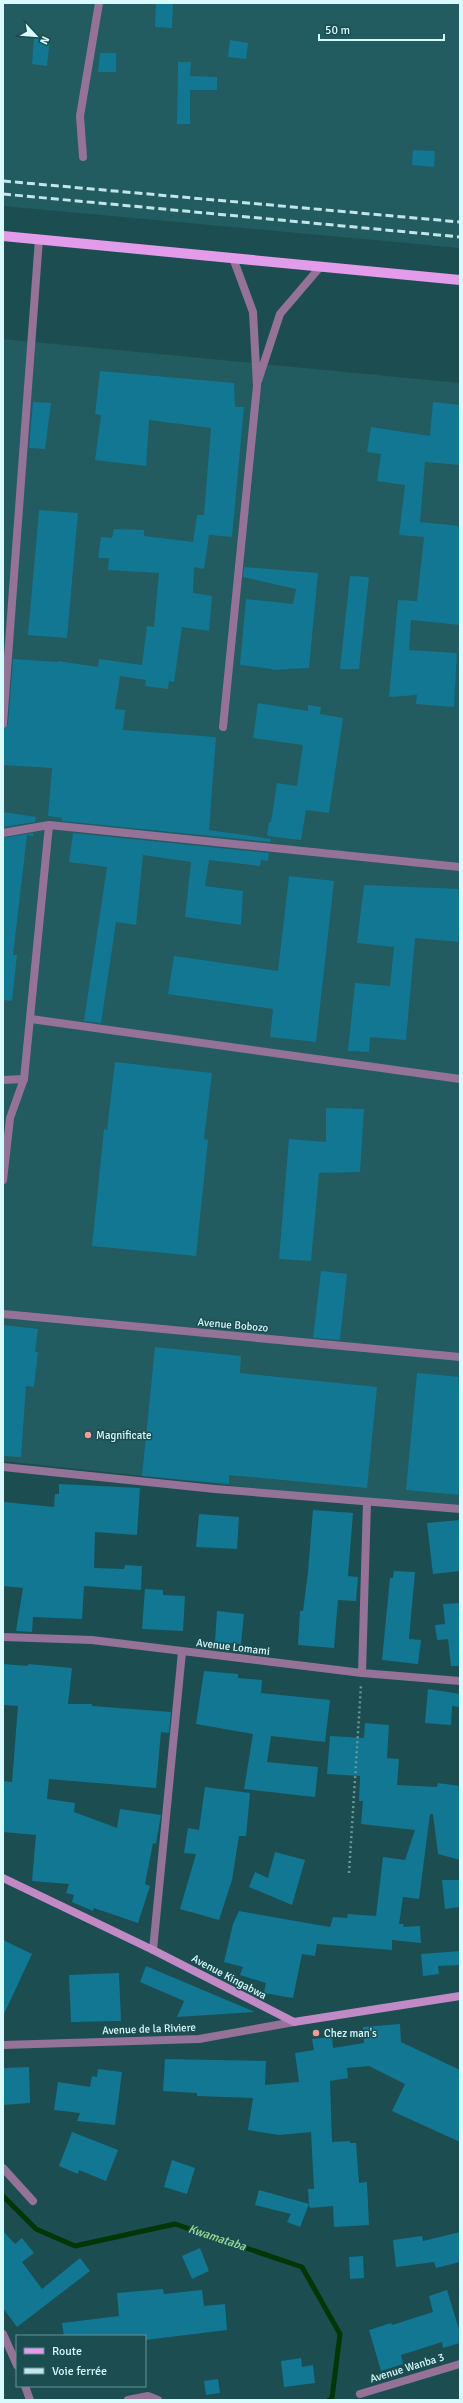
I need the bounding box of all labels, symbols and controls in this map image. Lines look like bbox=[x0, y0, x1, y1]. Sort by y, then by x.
north arrow bbox=[16, 16, 56, 56]
scale bar bbox=[319, 16, 444, 42]
text: 50 m bbox=[325, 23, 350, 38]
text: N bbox=[37, 34, 52, 46]
street label: Avenue Bobozo bbox=[197, 1315, 269, 1335]
place label: Magnificate bbox=[96, 1429, 151, 1442]
marker: Magnificate bbox=[83, 1430, 93, 1440]
street label: Avenue Lomami bbox=[195, 1636, 271, 1658]
street label: Avenue Kingabwa bbox=[189, 1952, 269, 2002]
street label: Avenue de la Riviere bbox=[102, 2021, 196, 2037]
place label: Chez man's bbox=[324, 2027, 377, 2040]
marker: Chez man's bbox=[311, 2028, 321, 2038]
water label: Kwamataba bbox=[186, 2222, 249, 2255]
legend bbox=[16, 2335, 146, 2387]
text: Route bbox=[52, 2344, 82, 2359]
street label: Avenue Wanba 3 bbox=[368, 2350, 446, 2385]
text: Voie ferrée bbox=[52, 2364, 107, 2379]

